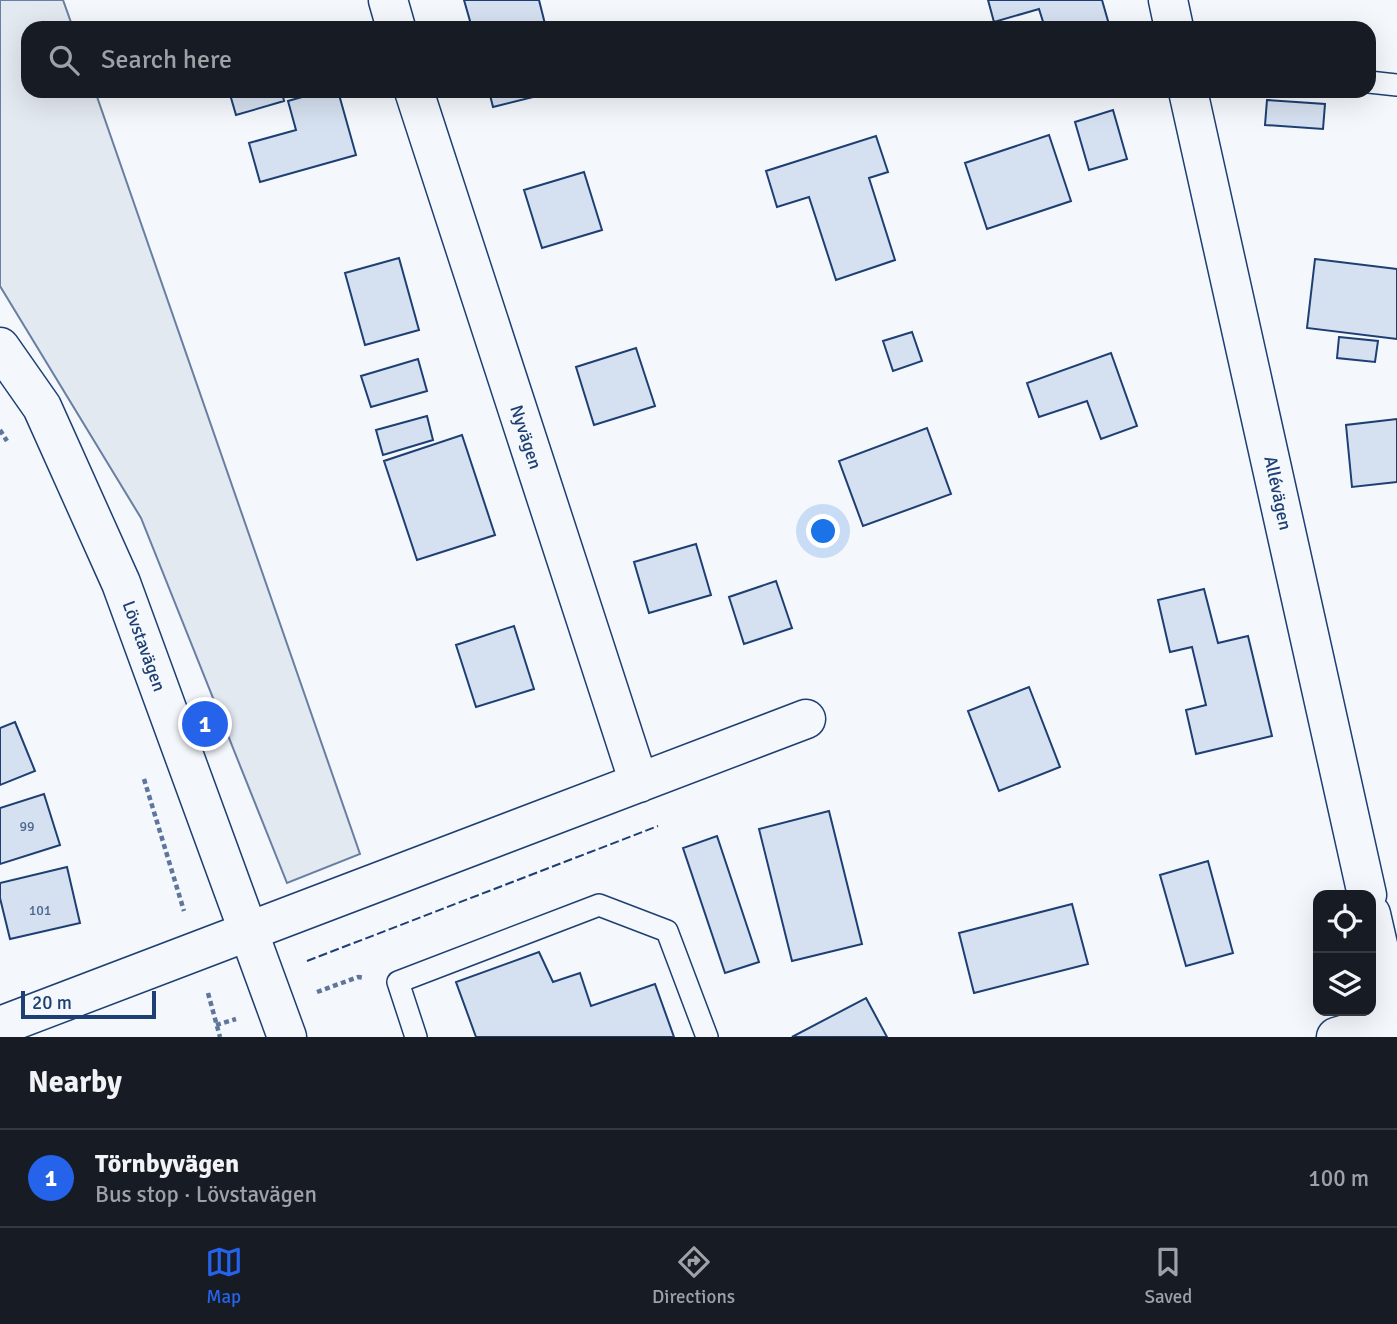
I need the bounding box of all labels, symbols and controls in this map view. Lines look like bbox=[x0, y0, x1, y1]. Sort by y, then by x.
search box bbox=[21, 21, 1376, 98]
icon: search bbox=[45, 41, 83, 79]
text: Search here bbox=[101, 44, 232, 76]
street label: Nyvägen bbox=[505, 402, 547, 472]
street label: Allévägen bbox=[1259, 454, 1297, 532]
your location bbox=[806, 514, 840, 548]
street label: Lövstavägen bbox=[117, 598, 171, 694]
pin: 1 bbox=[182, 698, 228, 750]
house number: 99 bbox=[19, 818, 35, 835]
map controls bbox=[1313, 890, 1376, 1016]
button: locate bbox=[1313, 890, 1376, 953]
house number: 101 bbox=[29, 902, 51, 919]
button: layers bbox=[1313, 953, 1376, 1016]
scale bar bbox=[21, 988, 156, 1020]
text: 20 m bbox=[32, 991, 72, 1015]
text: Nearby bbox=[28, 1064, 122, 1101]
text: Törnbyvägen bbox=[95, 1148, 239, 1180]
text: 1 bbox=[45, 1164, 57, 1193]
text: 100 m bbox=[1308, 1164, 1369, 1193]
text: Bus stop · Lövstavägen bbox=[95, 1180, 317, 1209]
tab: Map bbox=[205, 1243, 243, 1309]
tab: Directions bbox=[652, 1243, 735, 1309]
tab: Saved bbox=[1144, 1243, 1192, 1309]

